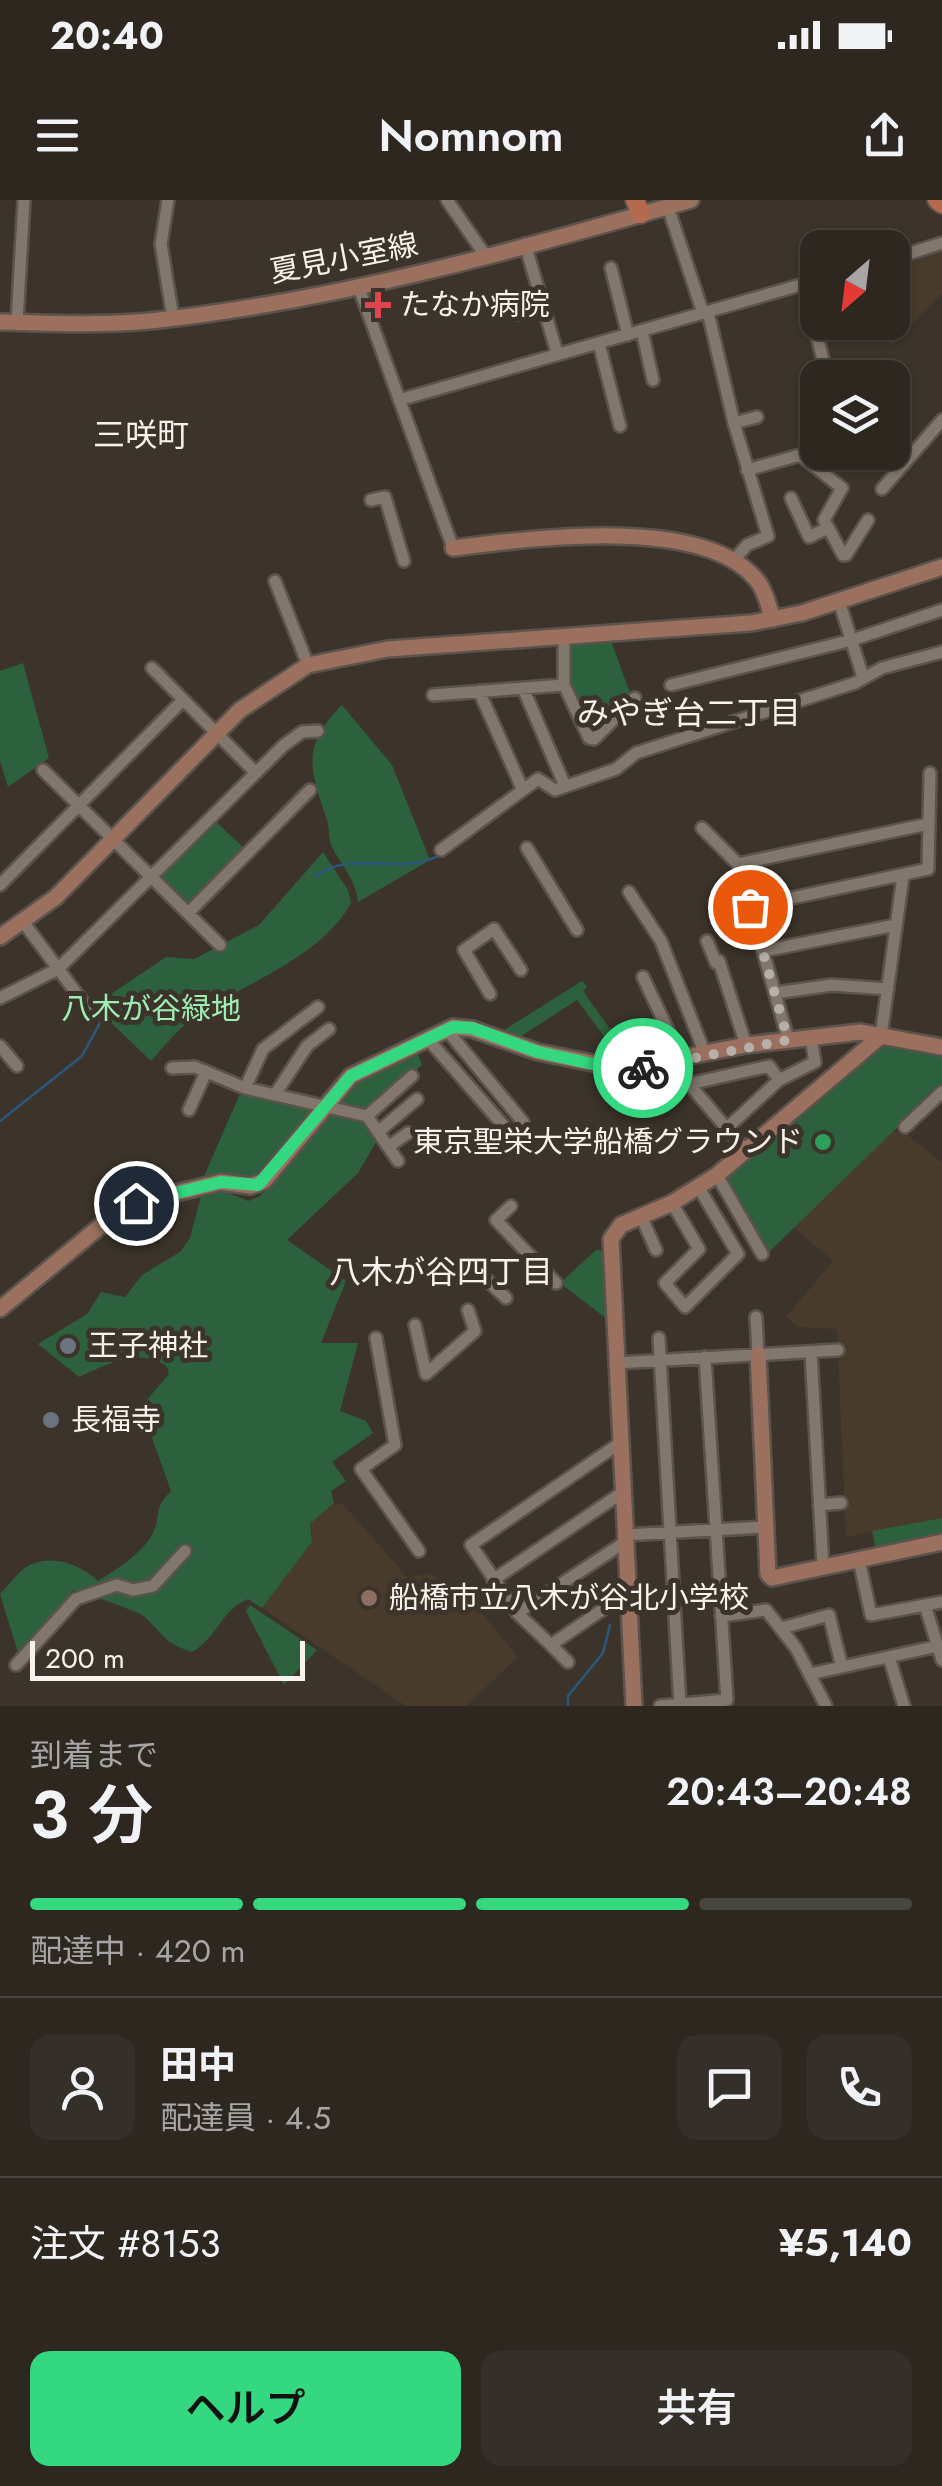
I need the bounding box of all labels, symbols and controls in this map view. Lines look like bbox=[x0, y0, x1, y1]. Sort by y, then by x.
text: 20:40 bbox=[50, 8, 164, 63]
text: Nomnom bbox=[378, 103, 564, 168]
icon: menu bbox=[30, 108, 85, 163]
icon: share bbox=[857, 108, 912, 163]
street label: 夏見小室線 bbox=[266, 222, 422, 293]
north arrow bbox=[800, 230, 910, 340]
map controls bbox=[800, 230, 910, 470]
place label: たなか病院 bbox=[400, 283, 550, 326]
marker: たなか病院 bbox=[365, 292, 391, 318]
button: layers bbox=[800, 360, 910, 470]
district label: 三咲町 bbox=[93, 412, 189, 458]
district label: みやぎ台二丁目 bbox=[577, 690, 801, 736]
pin bbox=[708, 865, 793, 950]
icon: bag bbox=[723, 880, 778, 935]
park label: 八木が谷緑地 bbox=[61, 987, 241, 1030]
courier bbox=[593, 1018, 693, 1118]
icon: bike bbox=[616, 1041, 671, 1096]
place label: 東京聖栄大学船橋グラウンド bbox=[413, 1120, 803, 1163]
marker: 東京聖栄大学船橋グラウンド bbox=[812, 1131, 834, 1153]
pin bbox=[94, 1161, 179, 1246]
icon: home bbox=[109, 1176, 164, 1231]
district label: 八木が谷四丁目 bbox=[329, 1249, 553, 1295]
place label: 王子神社 bbox=[88, 1324, 208, 1367]
marker: 王子神社 bbox=[57, 1335, 79, 1357]
place label: 長福寺 bbox=[71, 1398, 161, 1441]
marker: 長福寺 bbox=[40, 1409, 62, 1431]
place label: 船橋市立八木が谷北小学校 bbox=[389, 1576, 749, 1619]
marker: 船橋市立八木が谷北小学校 bbox=[358, 1587, 380, 1609]
scale bar bbox=[30, 1636, 305, 1680]
text: 200 m bbox=[45, 1638, 125, 1679]
text: 到着まで bbox=[30, 1732, 158, 1778]
text: 20:43–20:48 bbox=[666, 1764, 912, 1819]
text: 3 分 bbox=[30, 1768, 153, 1862]
text: 配達中 · 420 m bbox=[30, 1928, 245, 1974]
button: person bbox=[30, 2035, 135, 2140]
button: chat bbox=[677, 2035, 782, 2140]
button: phone bbox=[807, 2035, 912, 2140]
text: 田中 bbox=[160, 2037, 236, 2092]
text: 配達員 · 4.5 bbox=[160, 2095, 331, 2141]
text: ¥5,140 bbox=[779, 2215, 912, 2270]
text: 注文 #8153 bbox=[30, 2216, 220, 2271]
button: ヘルプ bbox=[30, 2351, 461, 2466]
button: 共有 bbox=[481, 2351, 912, 2466]

